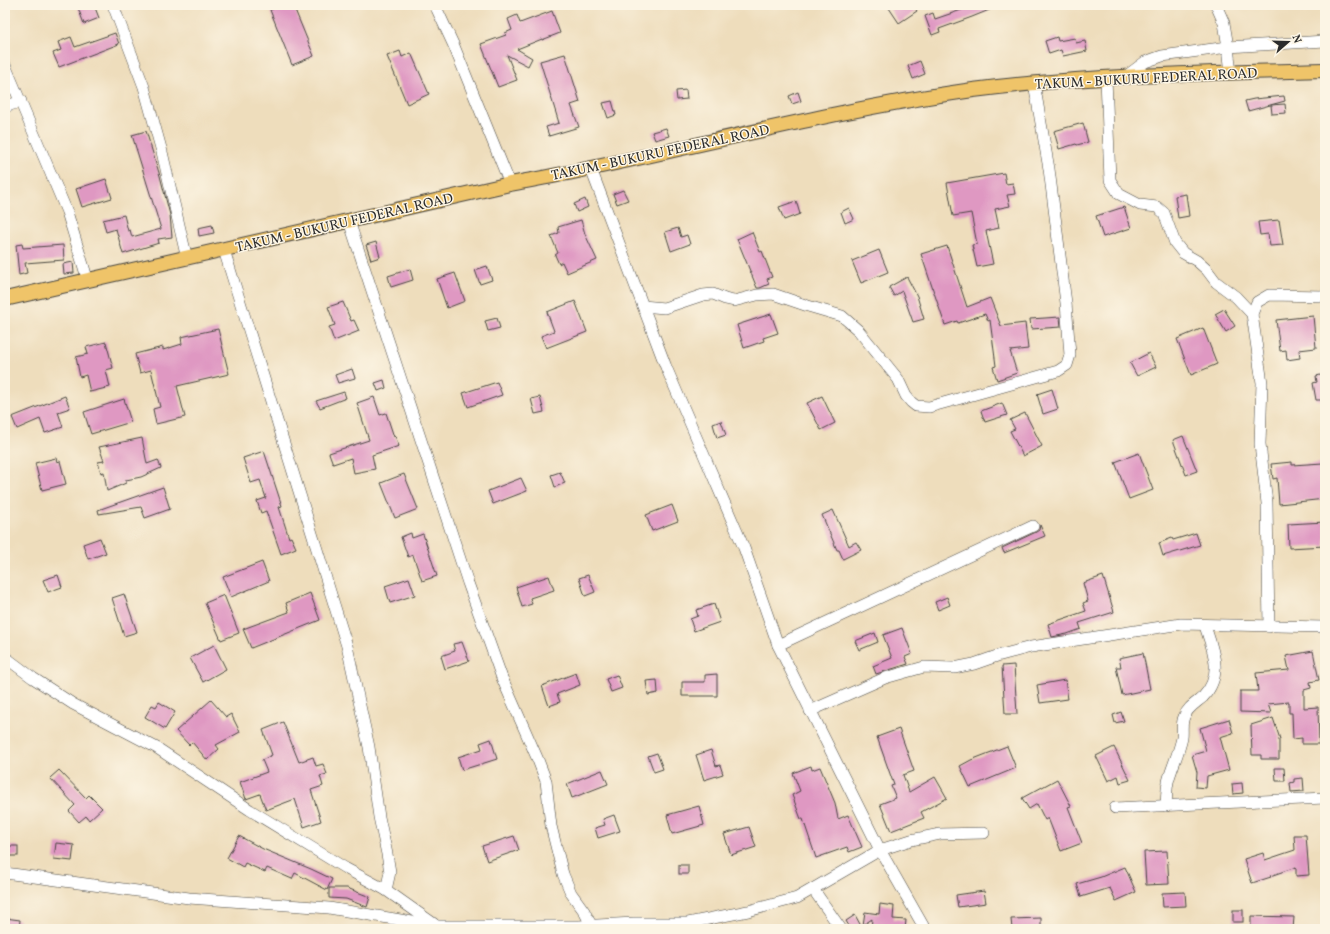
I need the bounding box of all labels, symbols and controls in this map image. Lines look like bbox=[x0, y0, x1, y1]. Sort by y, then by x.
north arrow bbox=[1268, 22, 1308, 62]
text: N bbox=[1288, 33, 1304, 45]
street label: TAKUM - BUKURU FEDERAL ROAD bbox=[1034, 64, 1258, 95]
street label: TAKUM - BUKURU FEDERAL ROAD bbox=[549, 121, 771, 186]
street label: TAKUM - BUKURU FEDERAL ROAD bbox=[234, 189, 455, 258]

